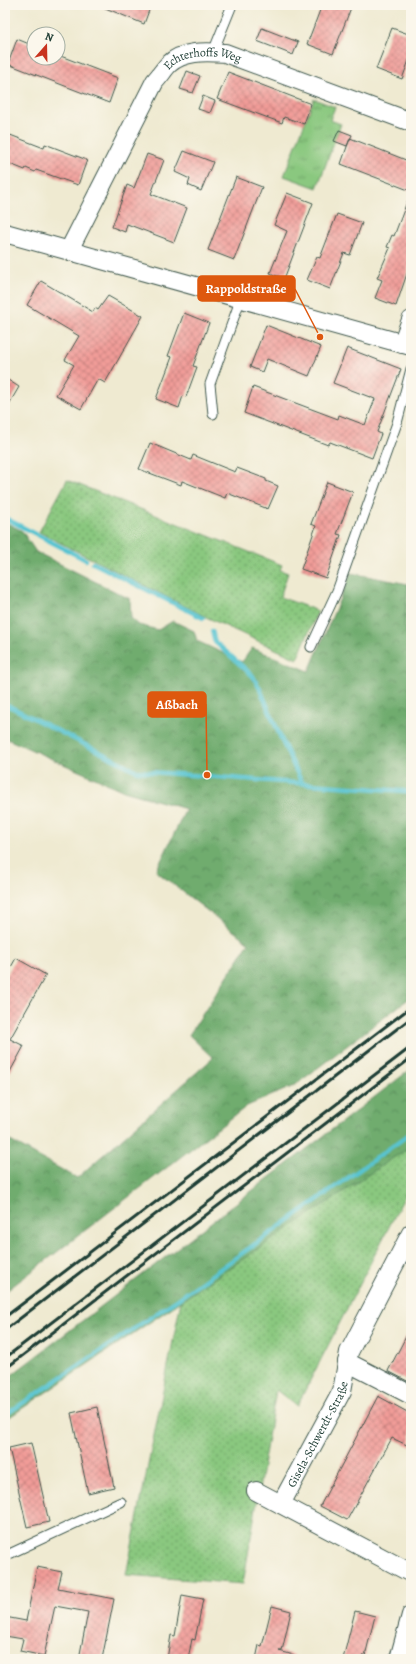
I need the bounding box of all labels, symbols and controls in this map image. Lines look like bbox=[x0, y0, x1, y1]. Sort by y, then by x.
north arrow bbox=[26, 26, 66, 66]
text: N bbox=[43, 29, 56, 45]
street label: Echterhoffs Weg bbox=[160, 44, 244, 73]
callout: Rappoldstraße bbox=[198, 276, 295, 301]
text: Rappoldstraße bbox=[206, 280, 286, 297]
callout: Aßbach bbox=[148, 692, 206, 717]
text: Aßbach bbox=[155, 696, 198, 713]
street label: Gisela-Schwerdt-Straße bbox=[283, 1380, 352, 1490]

